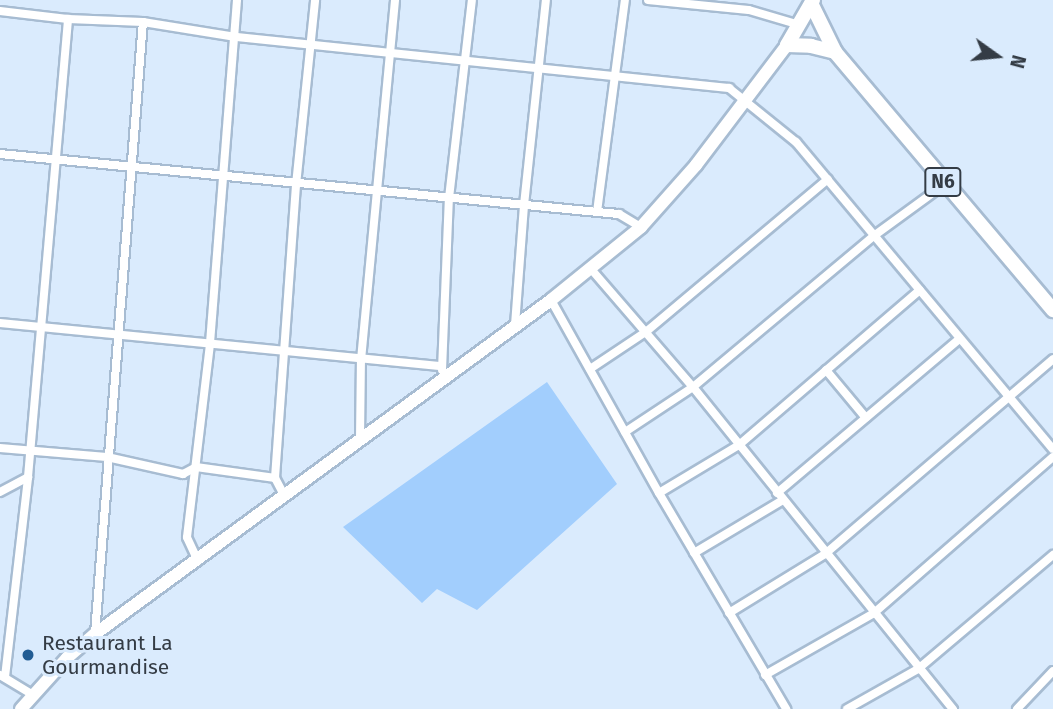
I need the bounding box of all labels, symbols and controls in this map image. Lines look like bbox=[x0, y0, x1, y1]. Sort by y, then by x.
north arrow bbox=[962, 21, 1032, 91]
text: N bbox=[1005, 52, 1031, 71]
road number: N6 bbox=[924, 166, 962, 198]
place label: Restaurant La Gourmandise bbox=[42, 630, 173, 680]
marker: Restaurant La Gourmandise bbox=[20, 647, 36, 663]

